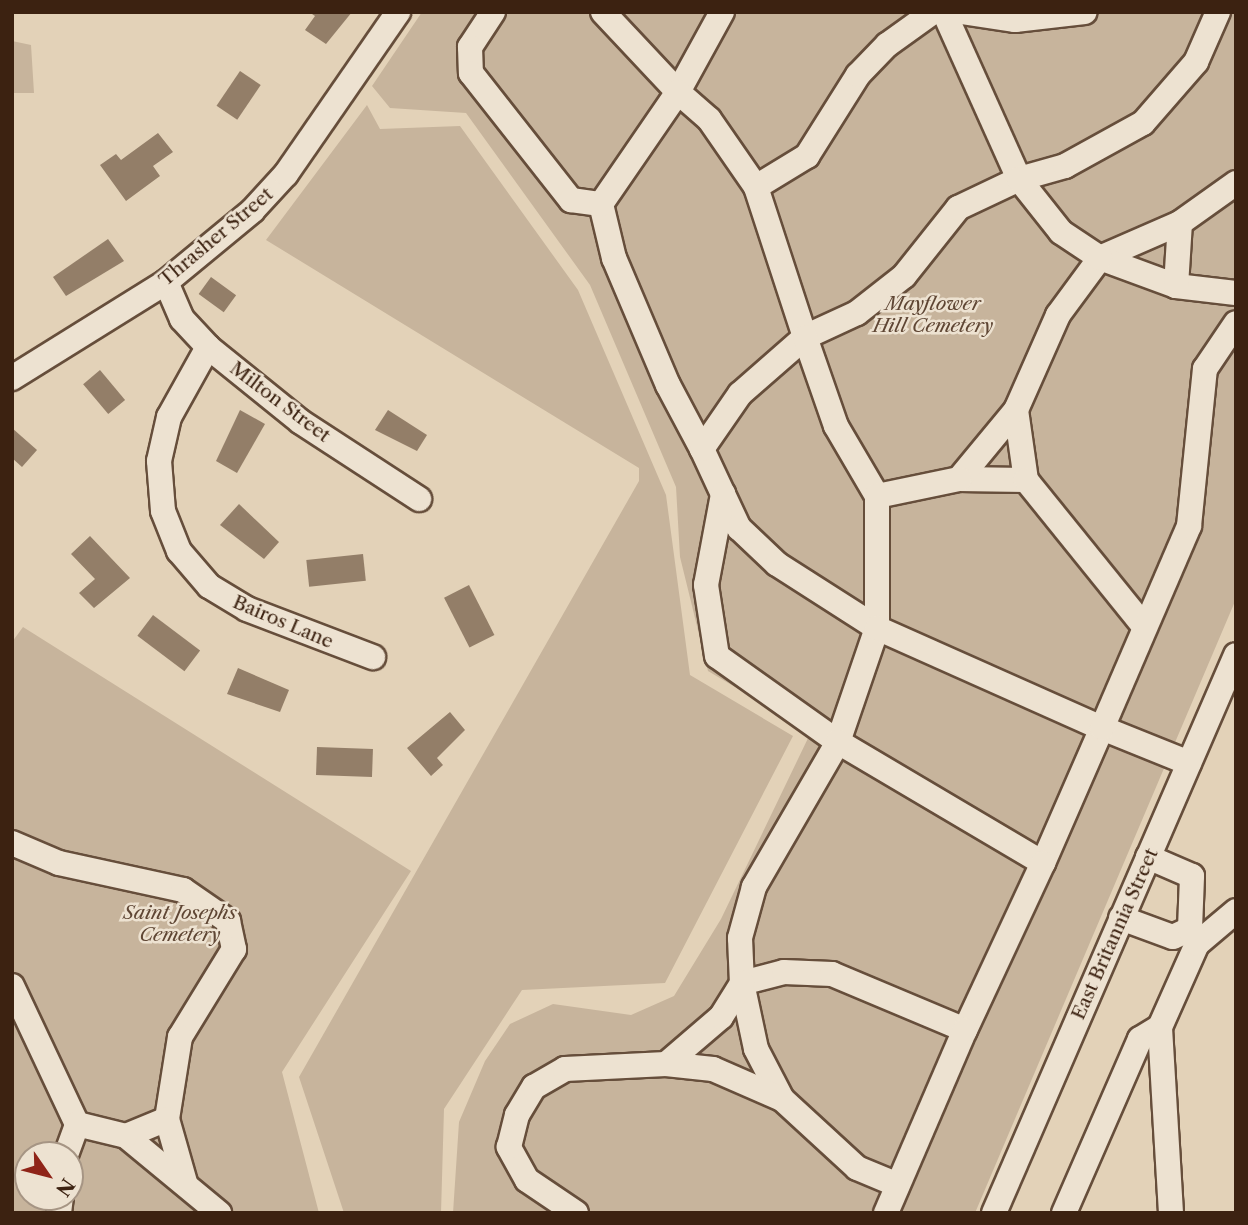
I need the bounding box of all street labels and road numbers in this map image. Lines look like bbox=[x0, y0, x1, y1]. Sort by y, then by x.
street label: Thrasher Street bbox=[154, 183, 278, 291]
street label: Milton Street bbox=[225, 357, 335, 447]
street label: Bairos Lane bbox=[229, 591, 337, 653]
street label: East Britannia Street bbox=[1067, 845, 1163, 1023]

